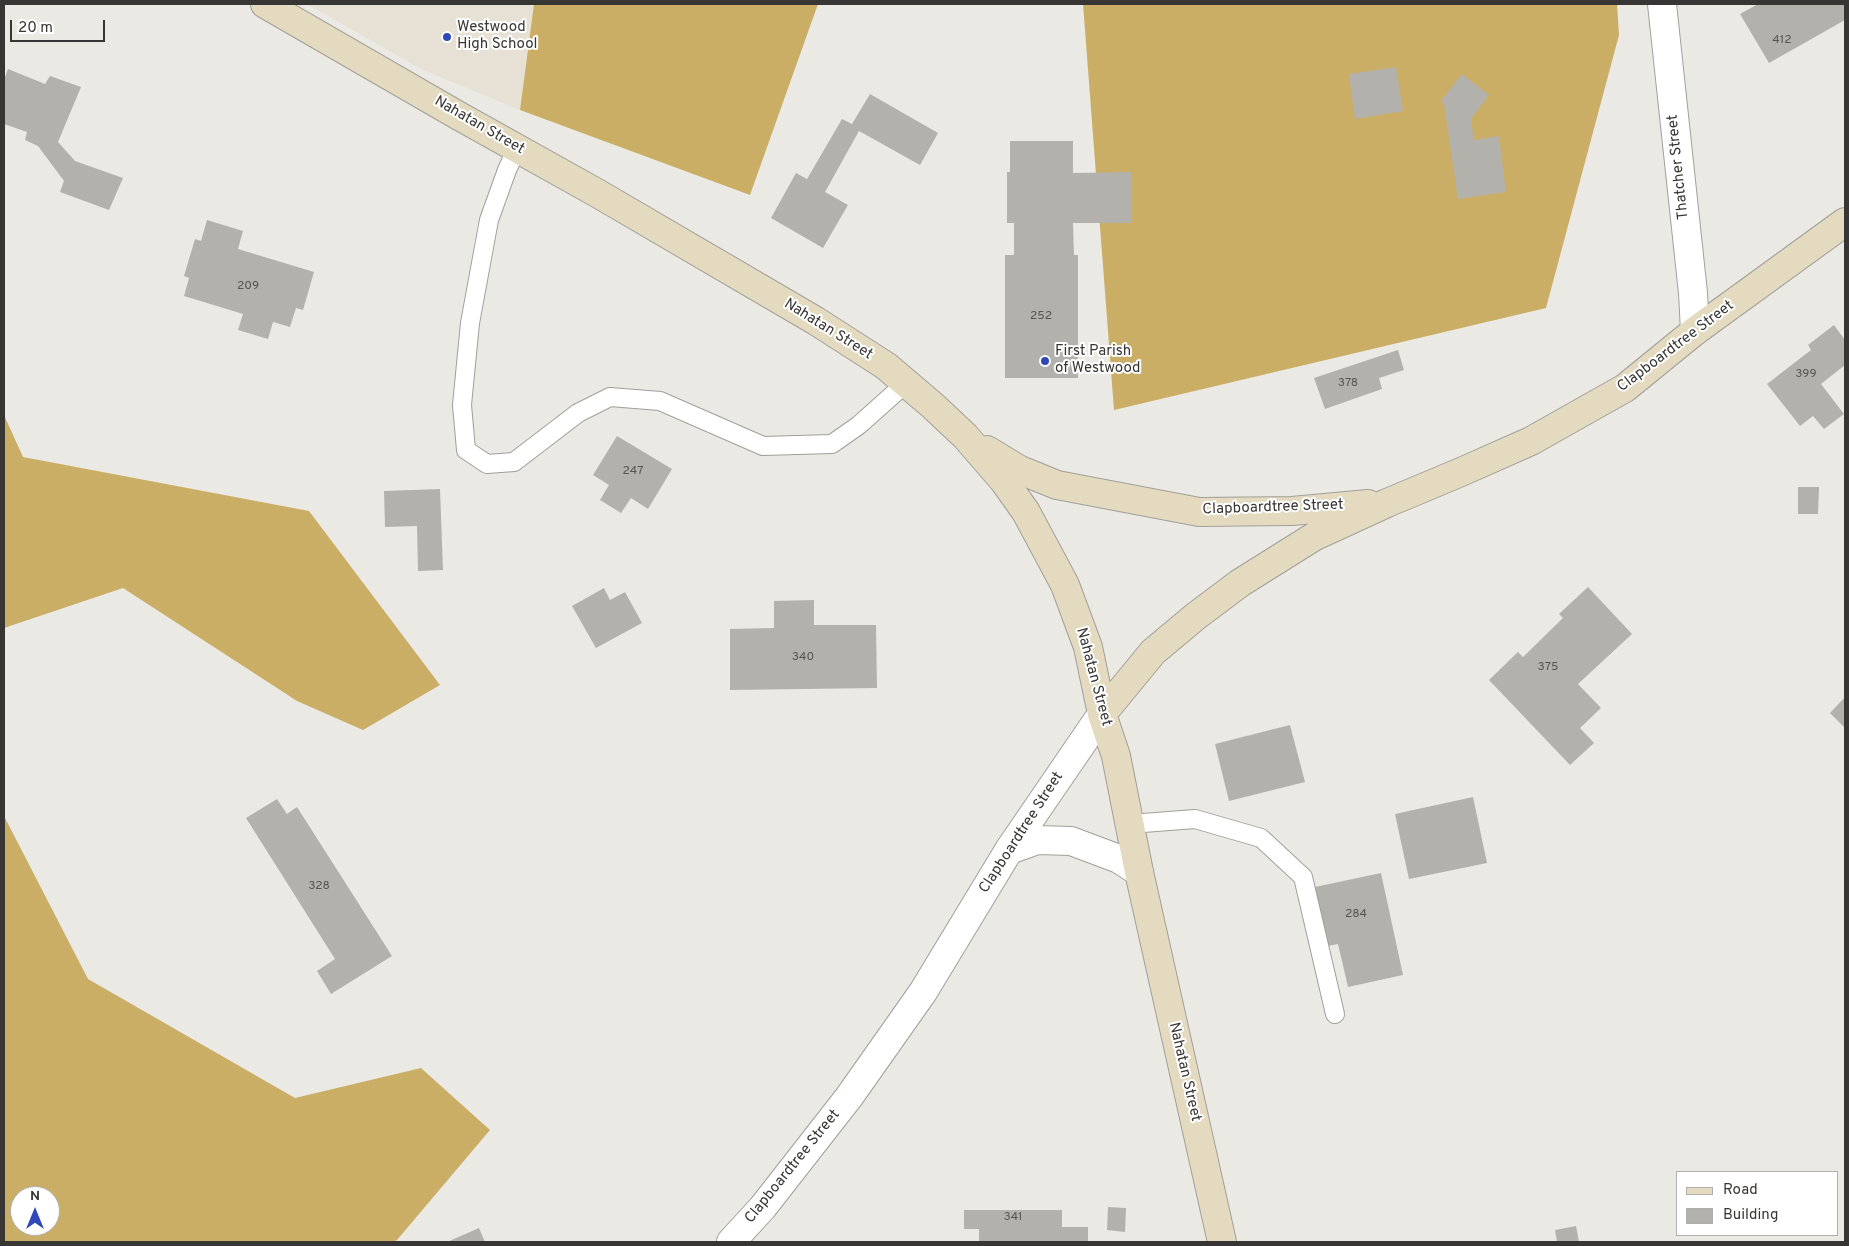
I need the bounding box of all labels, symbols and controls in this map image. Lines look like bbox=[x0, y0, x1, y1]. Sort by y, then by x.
scale bar bbox=[12, 10, 108, 42]
text: 20 m bbox=[18, 19, 53, 38]
place label: Westwood High School bbox=[457, 19, 538, 54]
marker: Westwood High School bbox=[441, 31, 453, 43]
house number: 412 bbox=[1772, 34, 1792, 48]
street label: Nahatan Street bbox=[431, 93, 527, 159]
street label: Thatcher Street bbox=[1665, 114, 1693, 220]
house number: 209 bbox=[237, 280, 259, 294]
street label: Nahatan Street bbox=[780, 296, 876, 364]
street label: Clapboardtree Street bbox=[1614, 297, 1738, 397]
house number: 252 bbox=[1030, 310, 1052, 324]
place label: First Parish of Westwood bbox=[1055, 343, 1140, 378]
marker: First Parish of Westwood bbox=[1039, 355, 1051, 367]
house number: 399 bbox=[1795, 368, 1817, 382]
house number: 378 bbox=[1338, 377, 1358, 391]
house number: 247 bbox=[623, 465, 643, 479]
street label: Clapboardtree Street bbox=[1202, 497, 1344, 519]
street label: Nahatan Street bbox=[1071, 626, 1115, 728]
house number: 340 bbox=[792, 651, 814, 665]
house number: 375 bbox=[1538, 661, 1558, 675]
street label: Clapboardtree Street bbox=[976, 769, 1068, 897]
house number: 328 bbox=[308, 880, 330, 894]
house number: 284 bbox=[1345, 908, 1367, 922]
street label: Nahatan Street bbox=[1164, 1021, 1204, 1123]
street label: Clapboardtree Street bbox=[742, 1106, 844, 1228]
legend bbox=[1676, 1171, 1839, 1236]
text: Road bbox=[1723, 1181, 1758, 1200]
north arrow bbox=[10, 1186, 60, 1236]
text: N bbox=[30, 1188, 40, 1205]
text: Building bbox=[1723, 1206, 1778, 1225]
house number: 341 bbox=[1003, 1211, 1023, 1225]

